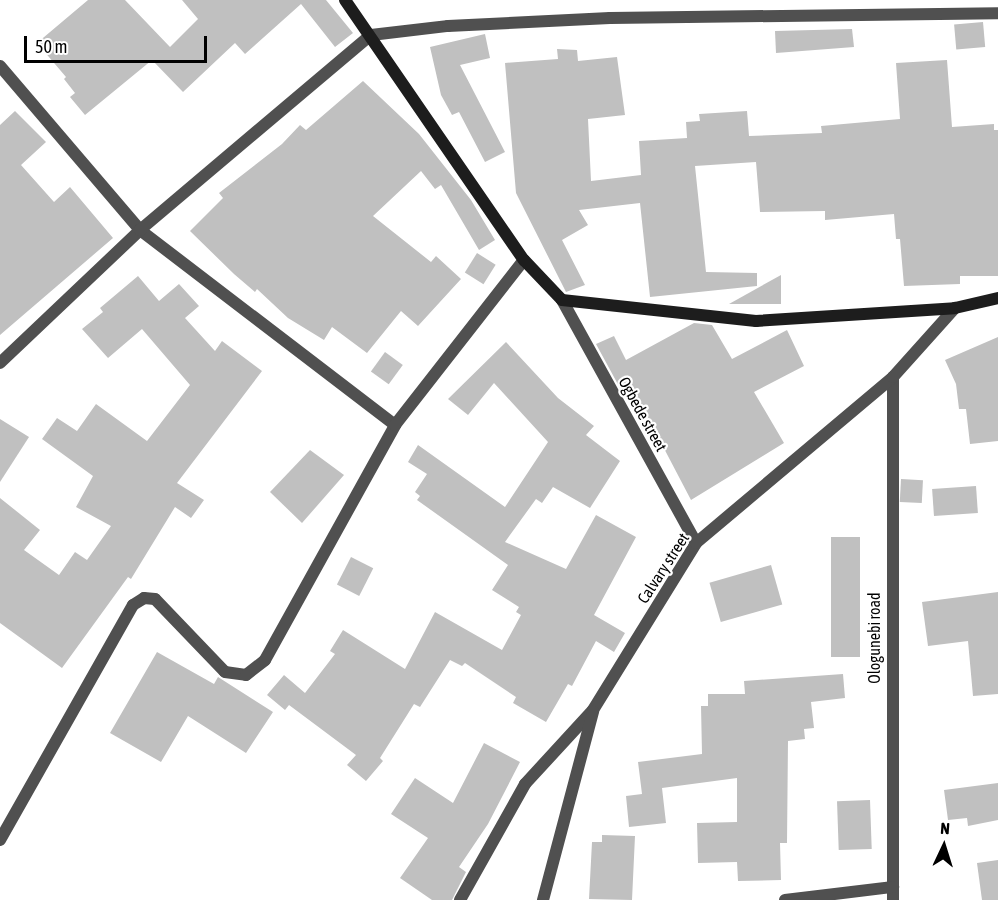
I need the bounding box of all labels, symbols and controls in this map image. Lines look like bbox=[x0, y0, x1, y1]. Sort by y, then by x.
scale bar bbox=[27, 24, 210, 62]
text: 50 m bbox=[35, 36, 67, 57]
street label: Ogbede street bbox=[615, 373, 671, 455]
street label: Calvary street bbox=[633, 529, 693, 607]
street label: Ologunebi road bbox=[864, 592, 884, 684]
north arrow bbox=[914, 816, 974, 876]
text: N bbox=[940, 819, 951, 837]

